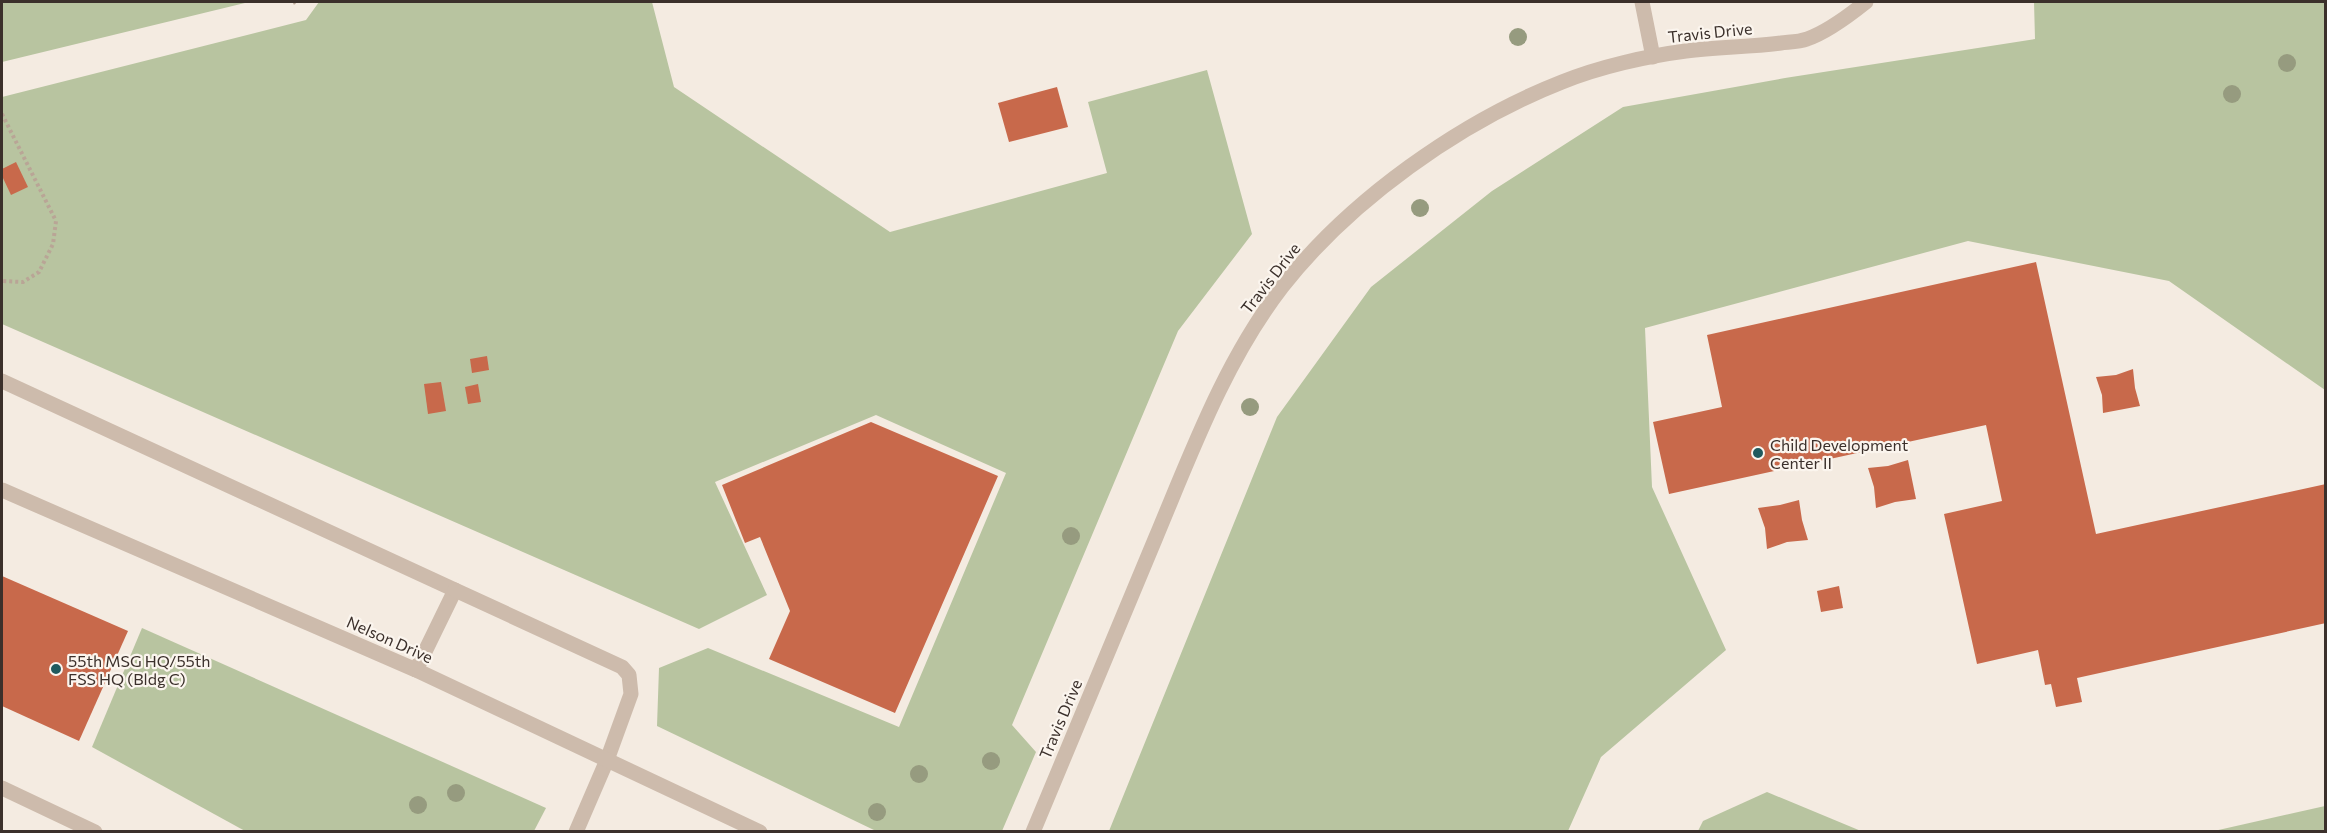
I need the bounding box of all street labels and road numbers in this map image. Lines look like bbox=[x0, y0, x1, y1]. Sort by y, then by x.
street label: Travis Drive bbox=[1667, 18, 1753, 46]
street label: Travis Drive bbox=[1236, 239, 1304, 317]
street label: Nelson Drive bbox=[344, 612, 436, 666]
street label: Travis Drive bbox=[1035, 676, 1085, 762]

